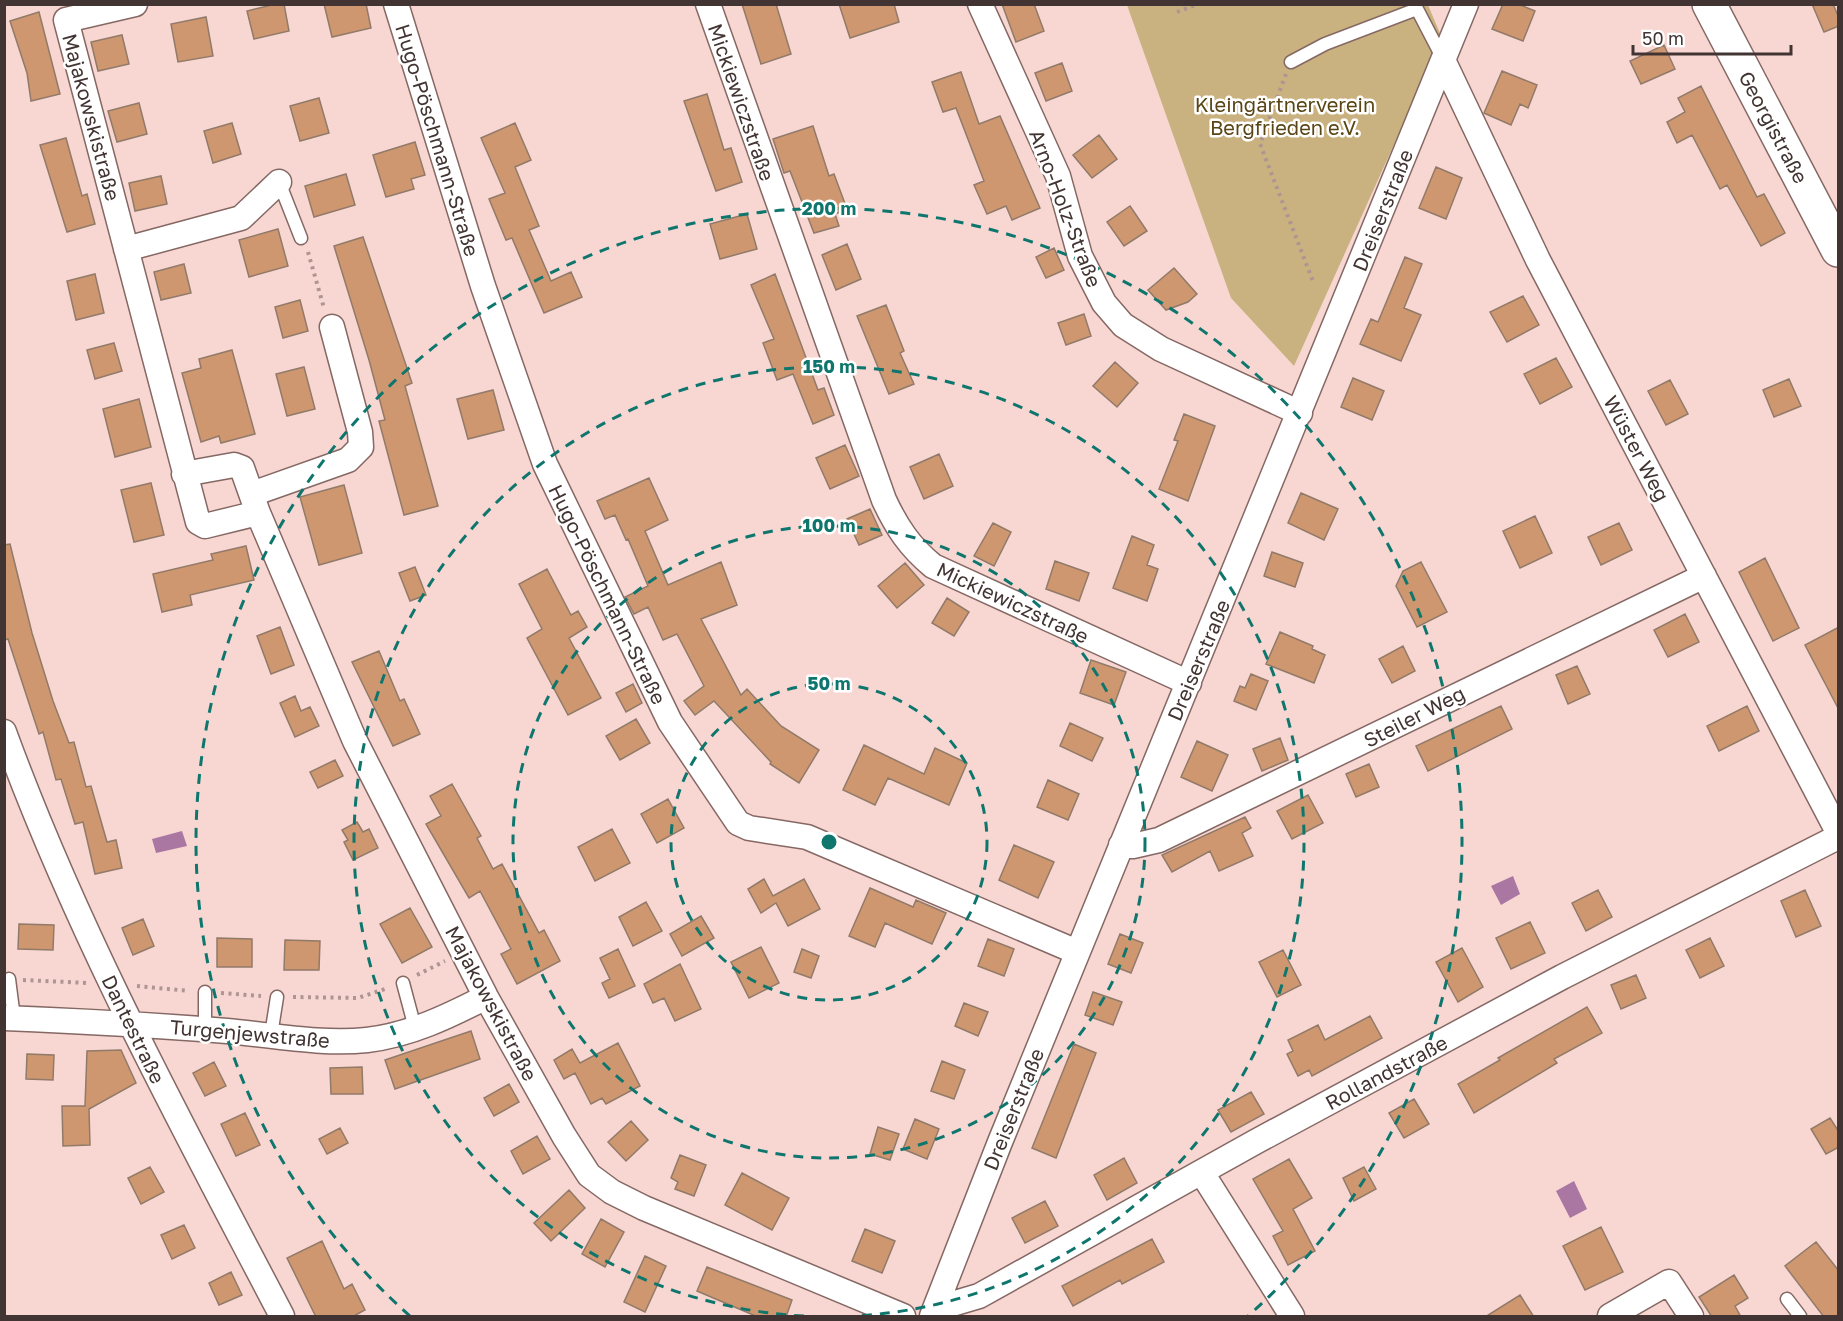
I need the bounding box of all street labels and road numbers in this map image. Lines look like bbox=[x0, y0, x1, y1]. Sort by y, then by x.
street label: Mickiewiczstraße bbox=[704, 20, 780, 184]
street label: Hugo-Pöschmann-Straße bbox=[391, 21, 485, 259]
street label: Majakowskistraße bbox=[58, 31, 126, 203]
street label: Georgistraße bbox=[1734, 67, 1814, 187]
street label: Arno-Holz-Straße bbox=[1025, 126, 1107, 290]
street label: Dreiserstraße bbox=[1347, 146, 1417, 274]
street label: Wüster Weg bbox=[1599, 391, 1675, 505]
street label: Hugo-Pöschmann-Straße bbox=[544, 480, 672, 708]
street label: Mickiewiczstraße bbox=[933, 556, 1093, 648]
street label: Dreiserstraße bbox=[1162, 596, 1234, 724]
street label: Steiler Weg bbox=[1359, 680, 1469, 752]
street label: Majakowskistraße bbox=[441, 921, 543, 1085]
street label: Dantestraße bbox=[97, 971, 171, 1087]
street label: Turgenjewstraße bbox=[169, 1014, 331, 1052]
street label: Rollandstraße bbox=[1321, 1030, 1451, 1114]
street label: Dreiserstraße bbox=[978, 1045, 1048, 1173]

